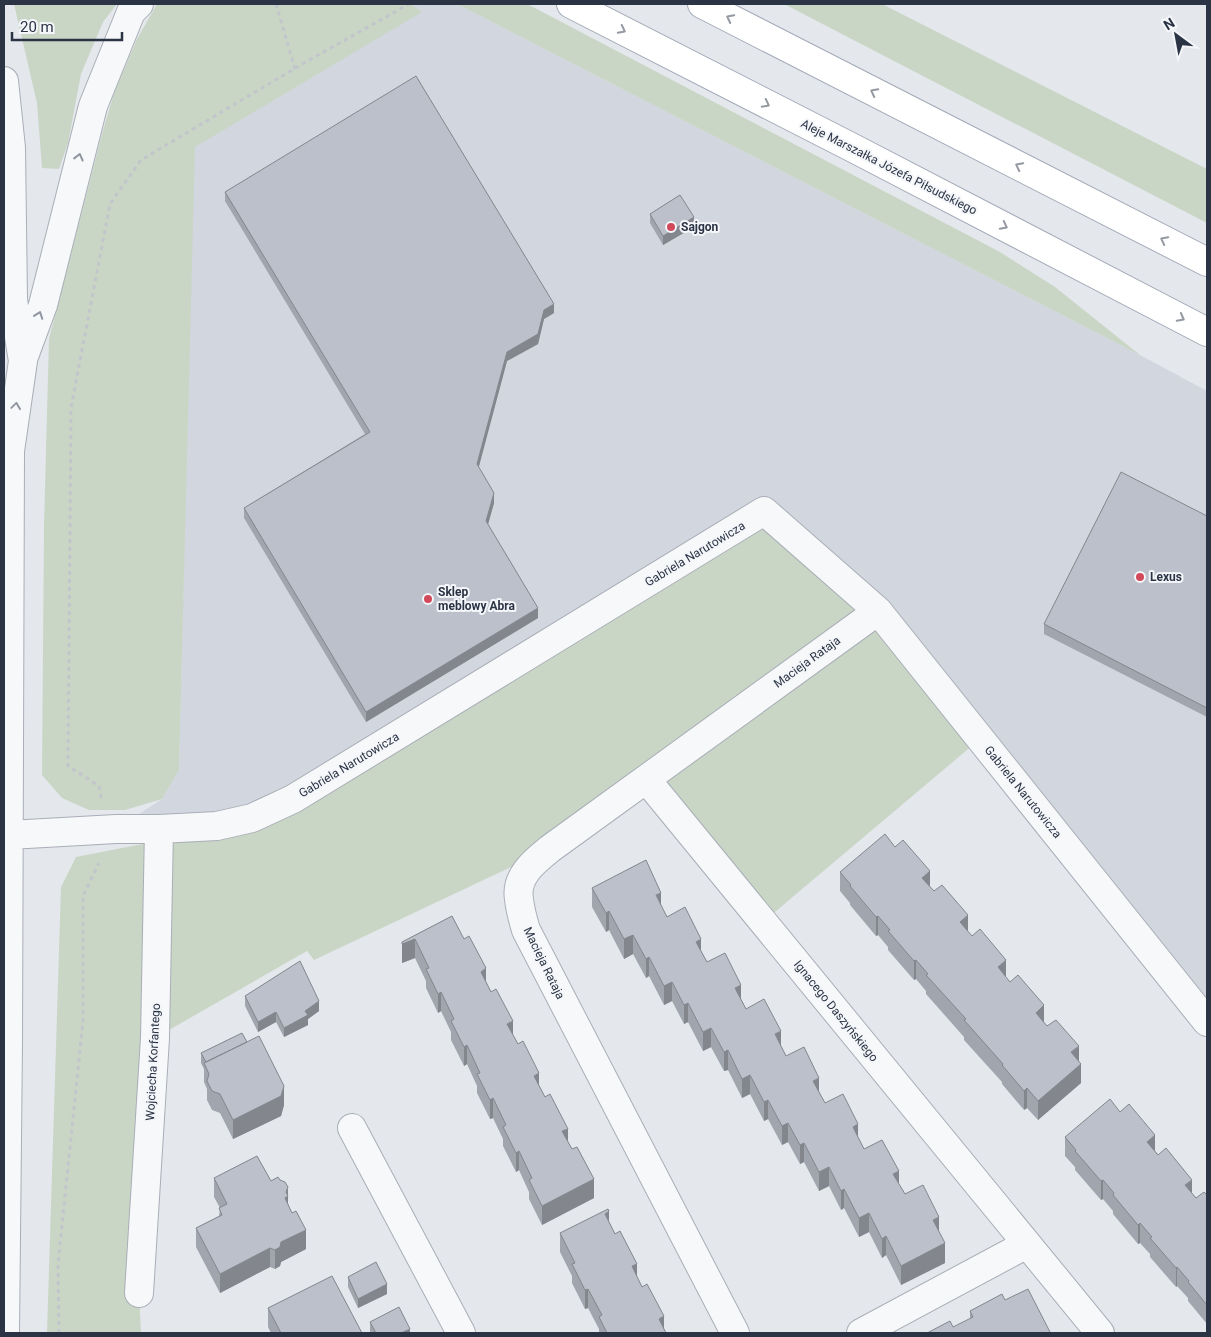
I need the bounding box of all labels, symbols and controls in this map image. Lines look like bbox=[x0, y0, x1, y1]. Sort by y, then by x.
scale bar bbox=[12, 10, 122, 42]
north arrow bbox=[1151, 10, 1201, 60]
one-way arrow bbox=[726, 14, 735, 24]
text: N bbox=[1161, 15, 1178, 33]
text: 20 m bbox=[20, 18, 54, 36]
one-way arrow bbox=[617, 24, 626, 34]
one-way arrow bbox=[871, 88, 880, 98]
one-way arrow bbox=[761, 98, 770, 108]
street label: Aleje Marszałka Józefa Piłsudskiego bbox=[799, 116, 979, 218]
one-way arrow bbox=[73, 153, 84, 162]
one-way arrow bbox=[1015, 162, 1024, 172]
place label: Sajgon bbox=[681, 220, 719, 234]
one-way arrow bbox=[999, 220, 1008, 230]
marker: Sajgon bbox=[665, 221, 677, 233]
one-way arrow bbox=[1160, 236, 1169, 246]
one-way arrow bbox=[33, 311, 43, 320]
one-way arrow bbox=[1175, 312, 1184, 322]
one-way arrow bbox=[10, 401, 21, 409]
street label: Gabriela Narutowicza bbox=[642, 519, 748, 589]
place label: Lexus bbox=[1150, 570, 1182, 584]
marker: Lexus bbox=[1134, 571, 1146, 583]
place label: Sklep meblowy Abra bbox=[438, 585, 515, 613]
marker: Sklep meblowy Abra bbox=[422, 593, 434, 605]
street label: Macieja Rataja bbox=[771, 633, 843, 691]
street label: Gabriela Narutowicza bbox=[296, 730, 402, 800]
street label: Gabriela Narutowicza bbox=[982, 743, 1064, 841]
street label: Macieja Rataja bbox=[520, 925, 568, 1001]
street label: Ignacego Daszyńskiego bbox=[791, 957, 881, 1065]
street label: Wojciecha Korfantego bbox=[143, 1003, 163, 1121]

